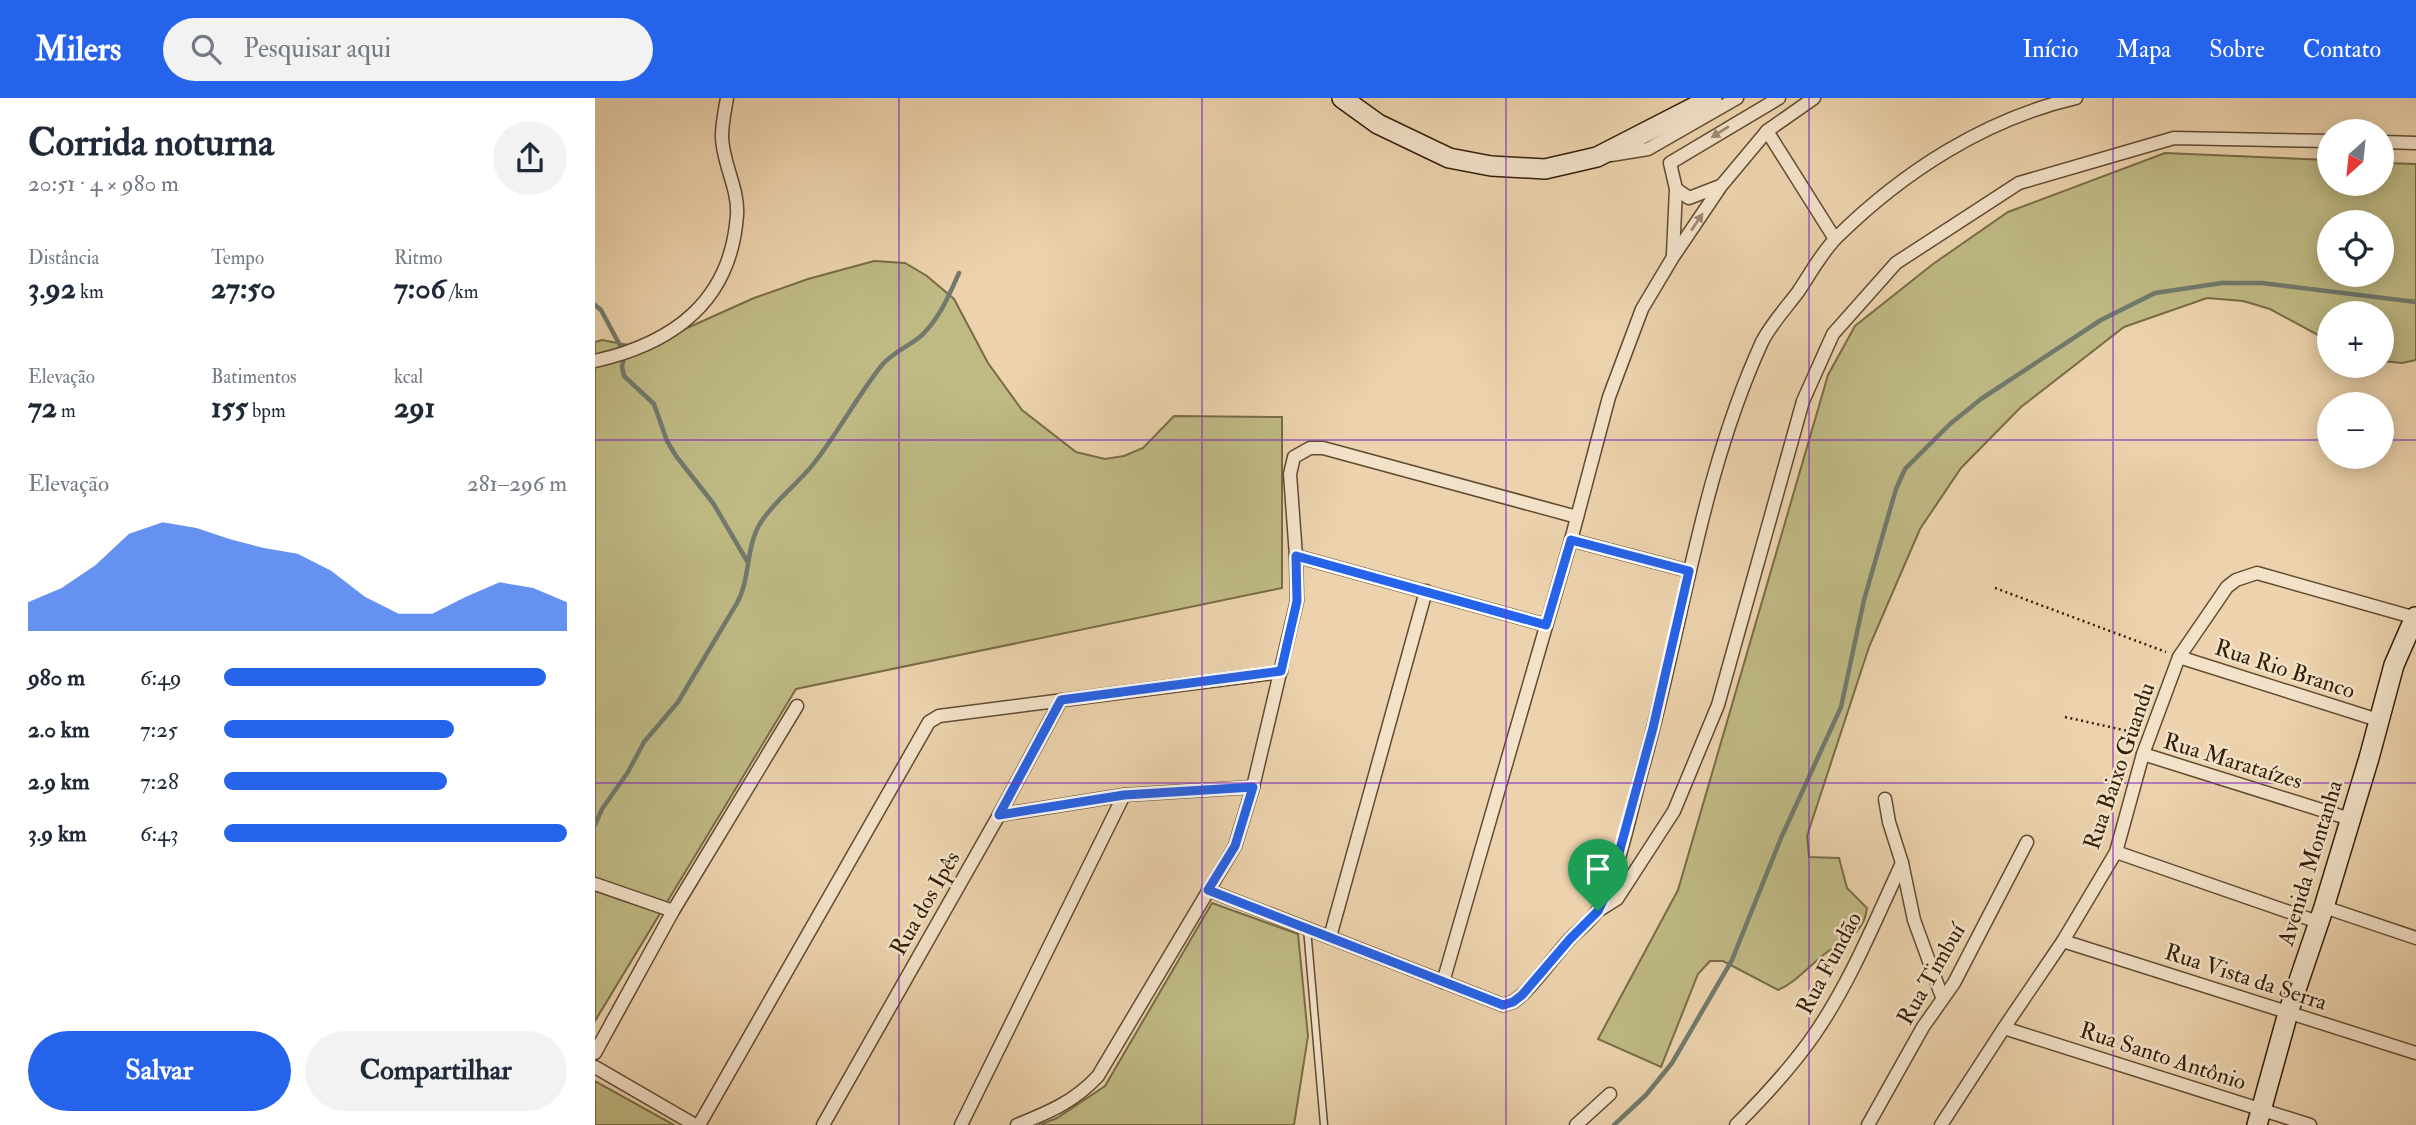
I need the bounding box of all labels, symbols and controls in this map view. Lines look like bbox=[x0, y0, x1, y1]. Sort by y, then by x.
search box bbox=[163, 18, 653, 81]
text: Milers bbox=[35, 29, 121, 70]
icon: search bbox=[187, 30, 225, 68]
text: Pesquisar aqui bbox=[243, 33, 391, 65]
text: Início bbox=[2022, 34, 2078, 65]
text: Mapa bbox=[2116, 34, 2171, 65]
text: Sobre bbox=[2209, 34, 2265, 65]
text: Contato bbox=[2303, 34, 2381, 65]
text: Corrida noturna bbox=[28, 119, 274, 167]
north arrow bbox=[2317, 119, 2394, 196]
map controls bbox=[2317, 119, 2394, 469]
button: share bbox=[493, 121, 567, 195]
one-way arrow bbox=[1710, 126, 1729, 139]
text: 20:51 · 4 × 980 m bbox=[28, 169, 179, 198]
button: locate bbox=[2317, 210, 2394, 287]
one-way arrow bbox=[1690, 213, 1704, 231]
text: Distância bbox=[28, 246, 99, 270]
text: Tempo bbox=[211, 246, 264, 270]
text: Ritmo bbox=[394, 246, 443, 270]
text: 3.92 bbox=[28, 270, 76, 307]
text: 27:50 bbox=[211, 270, 276, 307]
text: 7:06 bbox=[394, 270, 446, 307]
text: km bbox=[76, 280, 104, 304]
text: /km bbox=[446, 280, 478, 304]
button: + bbox=[2317, 301, 2394, 378]
text: Elevação bbox=[28, 365, 95, 389]
text: Batimentos bbox=[211, 365, 297, 389]
text: kcal bbox=[394, 365, 423, 389]
text: 72 bbox=[28, 389, 57, 426]
text: 155 bbox=[211, 389, 248, 426]
text: 291 bbox=[394, 389, 435, 426]
button: − bbox=[2317, 392, 2394, 469]
text: m bbox=[57, 399, 76, 423]
text: bpm bbox=[248, 399, 286, 423]
text: Elevação bbox=[28, 469, 109, 498]
text: 281–296 m bbox=[467, 469, 567, 498]
street label: Rua Rio Branco bbox=[2211, 633, 2359, 705]
text: 980 m bbox=[28, 663, 85, 692]
text: 6:49 bbox=[140, 663, 181, 692]
street label: Rua Baixo Guandu bbox=[2077, 679, 2161, 853]
text: 2.0 km bbox=[28, 715, 90, 744]
text: 7:25 bbox=[140, 715, 178, 744]
street label: Rua Marataízes bbox=[2160, 726, 2306, 796]
text: 2.9 km bbox=[28, 767, 90, 796]
text: 7:28 bbox=[140, 767, 179, 796]
street label: Avenida Montanha bbox=[2271, 776, 2349, 950]
text: 3.9 km bbox=[28, 819, 87, 848]
text: 6:43 bbox=[140, 819, 179, 848]
pin bbox=[1568, 839, 1628, 911]
street label: Rua dos Ipês bbox=[883, 845, 967, 961]
icon: arrive bbox=[1579, 850, 1617, 888]
street label: Rua Fundão bbox=[1790, 907, 1868, 1019]
street label: Rua Timbuí bbox=[1890, 916, 1973, 1030]
street label: Rua Vista da Serra bbox=[2161, 937, 2331, 1017]
street label: Rua Santo Antônio bbox=[2076, 1015, 2250, 1097]
button: Salvar bbox=[28, 1031, 291, 1111]
button: Compartilhar bbox=[305, 1031, 567, 1111]

